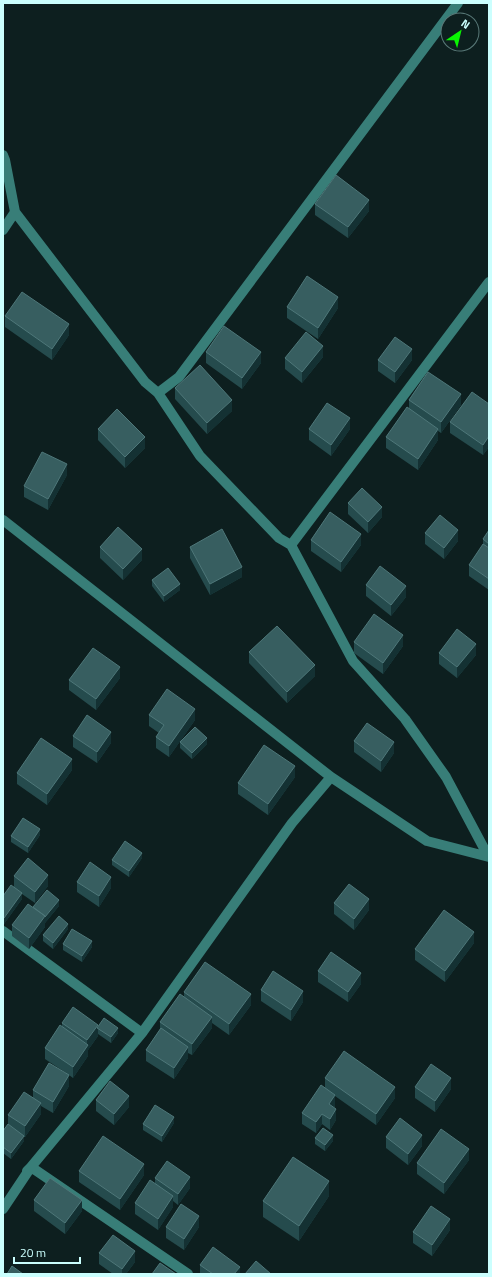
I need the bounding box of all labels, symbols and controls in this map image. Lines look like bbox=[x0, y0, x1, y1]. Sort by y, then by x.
north arrow bbox=[440, 12, 480, 52]
text: N bbox=[458, 15, 473, 33]
scale bar bbox=[14, 1239, 80, 1265]
text: 20 m bbox=[20, 1243, 46, 1262]

